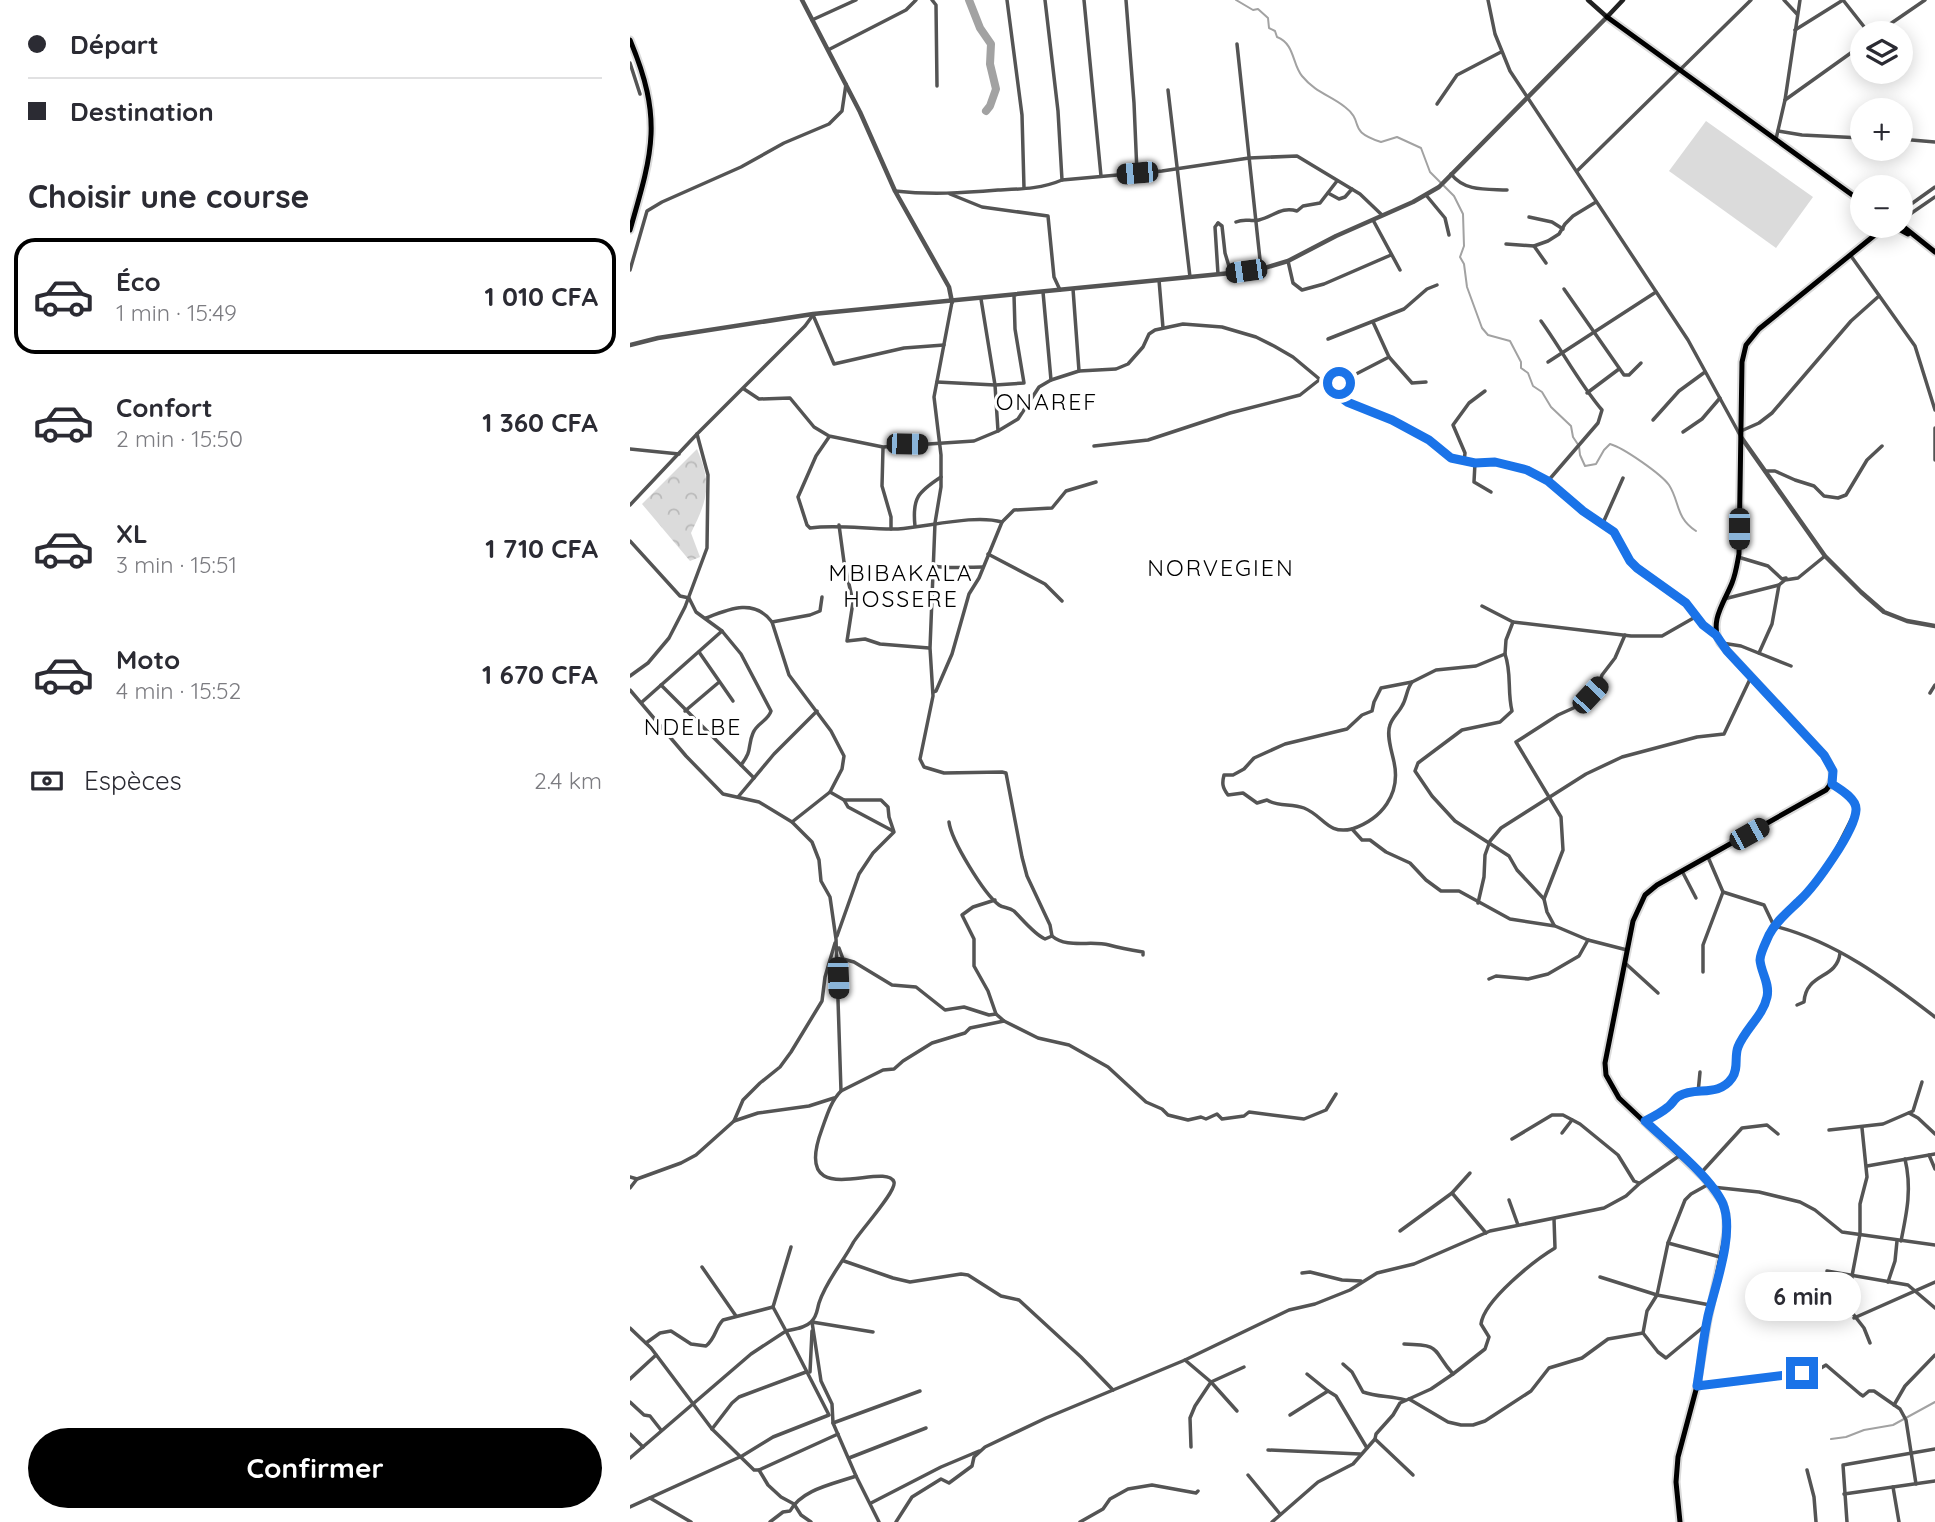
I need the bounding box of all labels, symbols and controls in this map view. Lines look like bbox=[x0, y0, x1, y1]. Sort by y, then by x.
map controls bbox=[1850, 21, 1913, 238]
button: layers bbox=[1850, 21, 1913, 84]
text: Départ bbox=[70, 28, 159, 61]
text: Destination bbox=[70, 95, 214, 128]
button: + bbox=[1850, 98, 1913, 161]
car bbox=[1116, 161, 1159, 185]
button: − bbox=[1850, 175, 1913, 238]
text: Choisir une course bbox=[28, 176, 309, 216]
car bbox=[1224, 258, 1269, 284]
icon: car bbox=[32, 265, 95, 328]
text: Éco bbox=[116, 265, 161, 298]
text: 1 010 CFA bbox=[485, 280, 598, 313]
text: 1 min · 15:49 bbox=[116, 298, 237, 327]
route start bbox=[1323, 367, 1355, 399]
district label: ONAREF bbox=[996, 387, 1098, 416]
icon: car bbox=[32, 391, 95, 454]
text: Confort bbox=[116, 391, 213, 424]
text: 1 360 CFA bbox=[482, 406, 598, 439]
text: 2 min · 15:50 bbox=[116, 424, 243, 453]
car bbox=[886, 433, 929, 455]
car bbox=[1729, 508, 1750, 550]
icon: car bbox=[32, 517, 95, 580]
text: XL bbox=[116, 517, 148, 550]
text: 1 710 CFA bbox=[485, 532, 598, 565]
text: 3 min · 15:51 bbox=[116, 550, 237, 579]
district label: NORVEGIEN bbox=[1147, 553, 1295, 582]
district label: MBIBAKALA HOSSERE bbox=[828, 558, 974, 613]
icon: car bbox=[32, 643, 95, 706]
text: Moto bbox=[116, 643, 180, 676]
text: 1 670 CFA bbox=[482, 658, 598, 691]
car bbox=[1568, 672, 1613, 718]
text: 4 min · 15:52 bbox=[116, 676, 241, 705]
district label: NDELBE bbox=[644, 712, 742, 741]
icon: cash bbox=[28, 762, 66, 800]
text: Espèces bbox=[84, 764, 182, 797]
text: 2.4 km bbox=[534, 766, 602, 795]
car bbox=[1726, 815, 1773, 853]
car bbox=[827, 957, 850, 999]
callout: 6 min bbox=[1744, 1272, 1860, 1320]
text: 6 min bbox=[1773, 1282, 1833, 1311]
route end bbox=[1786, 1357, 1818, 1389]
button: Confirmer bbox=[28, 1428, 602, 1508]

